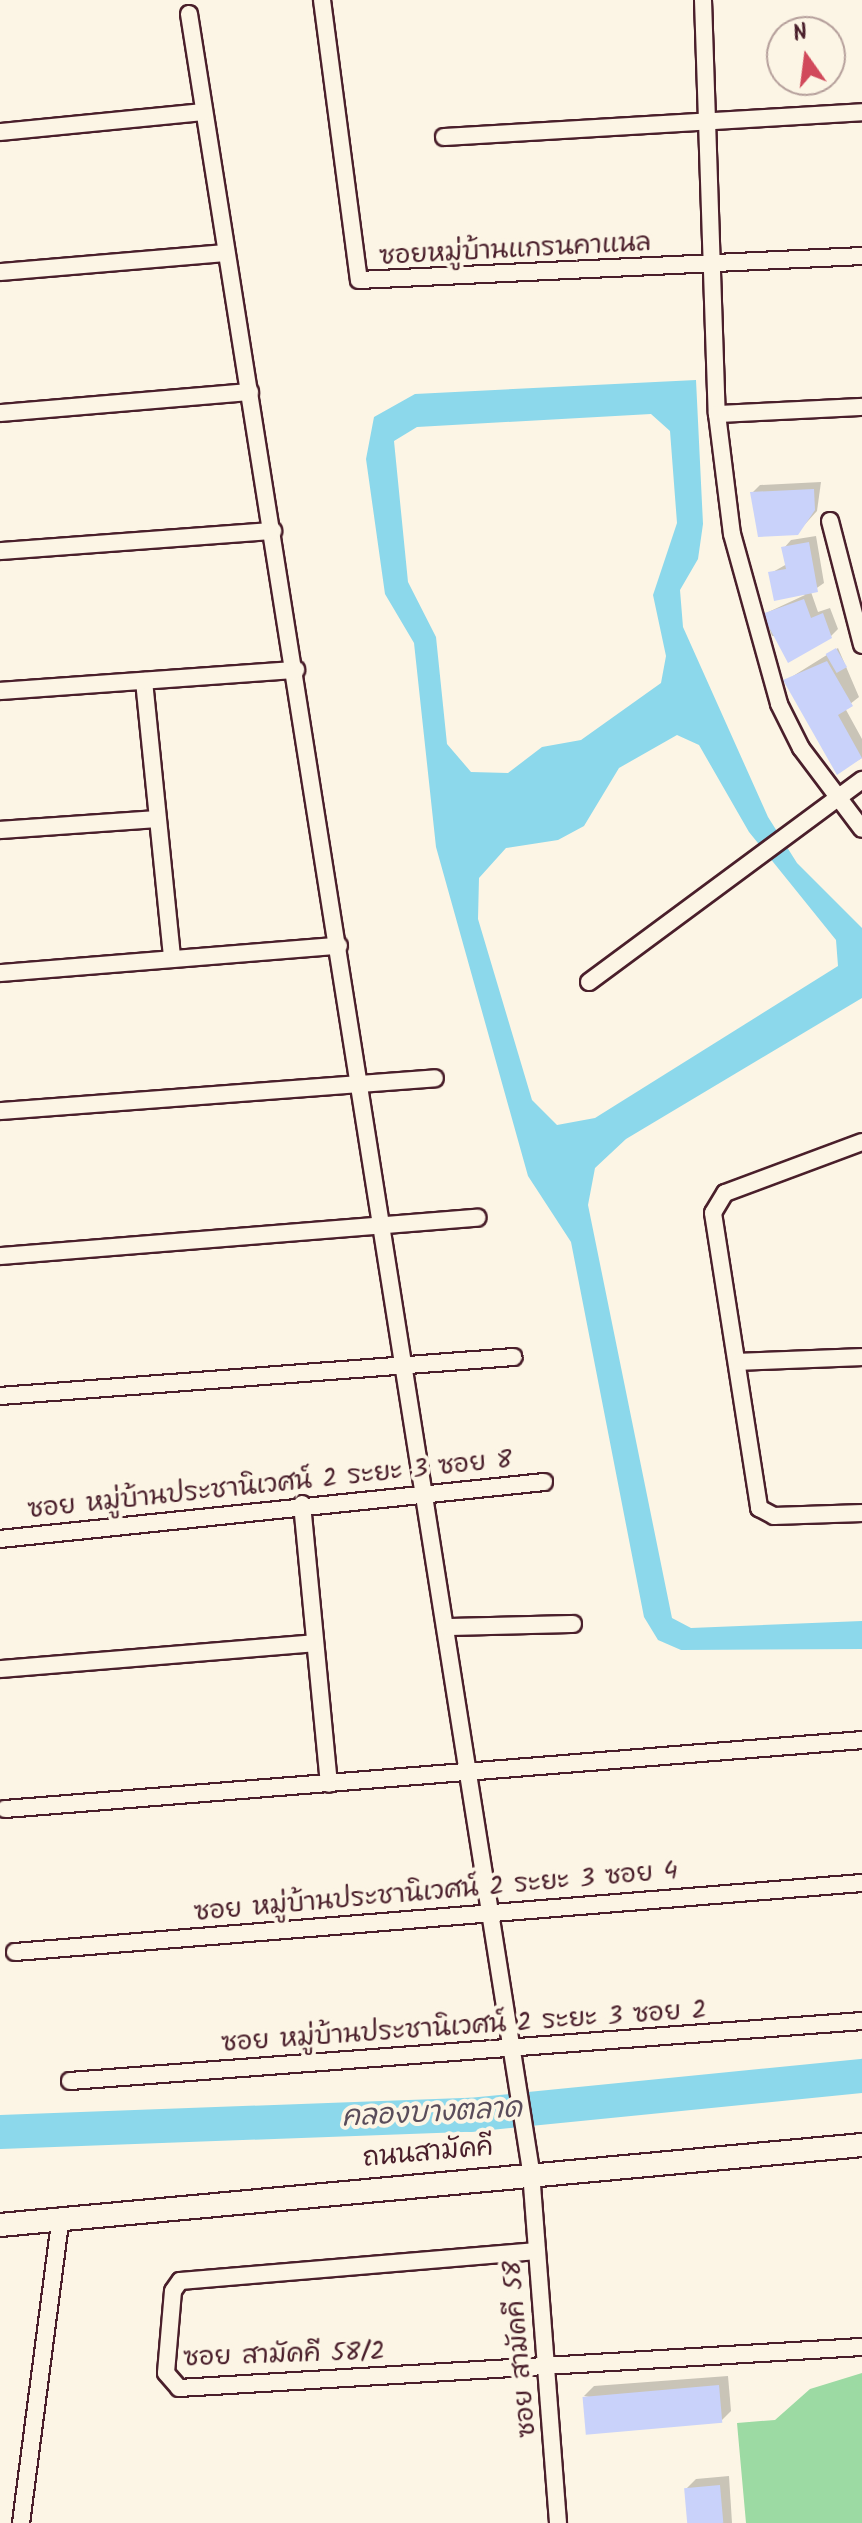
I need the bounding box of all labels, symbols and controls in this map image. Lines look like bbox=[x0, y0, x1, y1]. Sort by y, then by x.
north arrow bbox=[766, 16, 846, 96]
text: N bbox=[790, 16, 812, 53]
street label: ซอยหมู่บ้านแกรนคาแนล bbox=[378, 228, 652, 274]
street label: ซอย หมู่บ้านประชานิเวศน์ 2 ระยะ 3 ซอย 8 bbox=[26, 1445, 514, 1527]
street label: ซอย หมู่บ้านประชานิเวศน์ 2 ระยะ 3 ซอย 4 bbox=[193, 1856, 679, 1930]
street label: ซอย หมู่บ้านประชานิเวศน์ 2 ระยะ 3 ซอย 2 bbox=[220, 1995, 708, 2061]
water label: คลองบางตลาด bbox=[341, 2092, 523, 2136]
street label: ถนนสามัคคี bbox=[362, 2133, 494, 2175]
street label: ซอย สามัคคี 58 bbox=[498, 2259, 544, 2439]
street label: ซอย สามัคคี 58/2 bbox=[182, 2337, 386, 2375]

